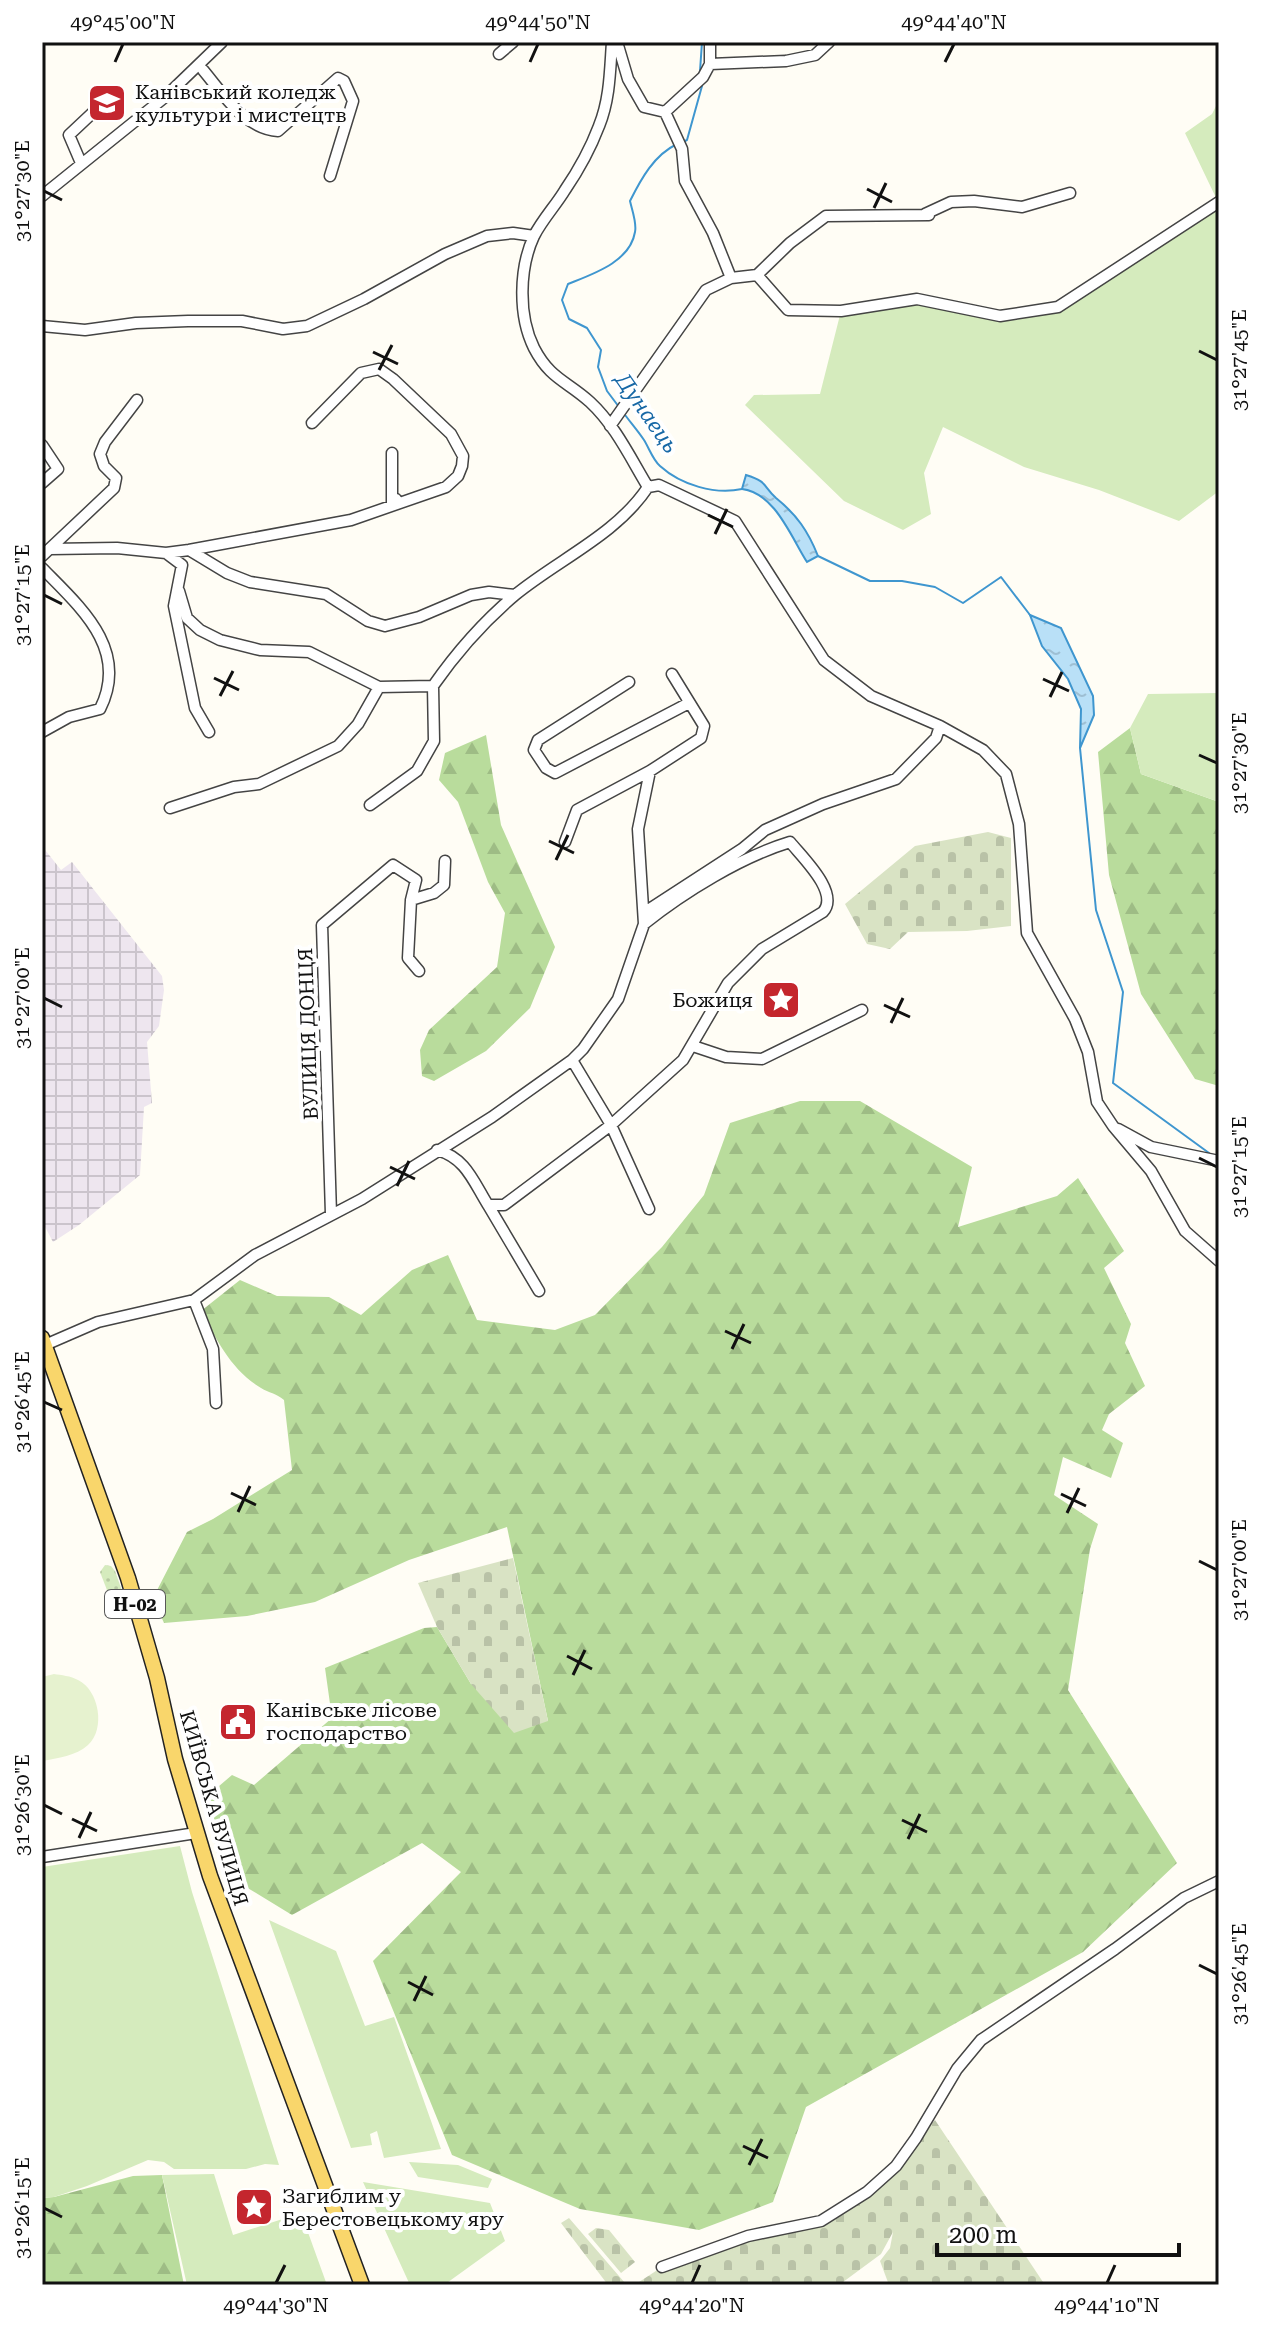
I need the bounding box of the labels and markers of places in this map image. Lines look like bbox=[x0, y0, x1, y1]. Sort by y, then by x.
place label: Канівський коледж культури і мистецтв bbox=[135, 80, 347, 127]
school or university icon: Канівський коледж культури і мистецтв bbox=[86, 82, 128, 124]
place icon: Божиця bbox=[760, 979, 802, 1021]
place label: Божиця bbox=[672, 988, 753, 1012]
place label: Канівське лісове господарство bbox=[266, 1698, 437, 1745]
public building icon: Канівське лісове господарство bbox=[217, 1701, 259, 1743]
place label: Загиблим у Берестовецькому яру bbox=[282, 2184, 504, 2231]
place icon: Загиблим у Берестовецькому яру bbox=[233, 2186, 275, 2228]

